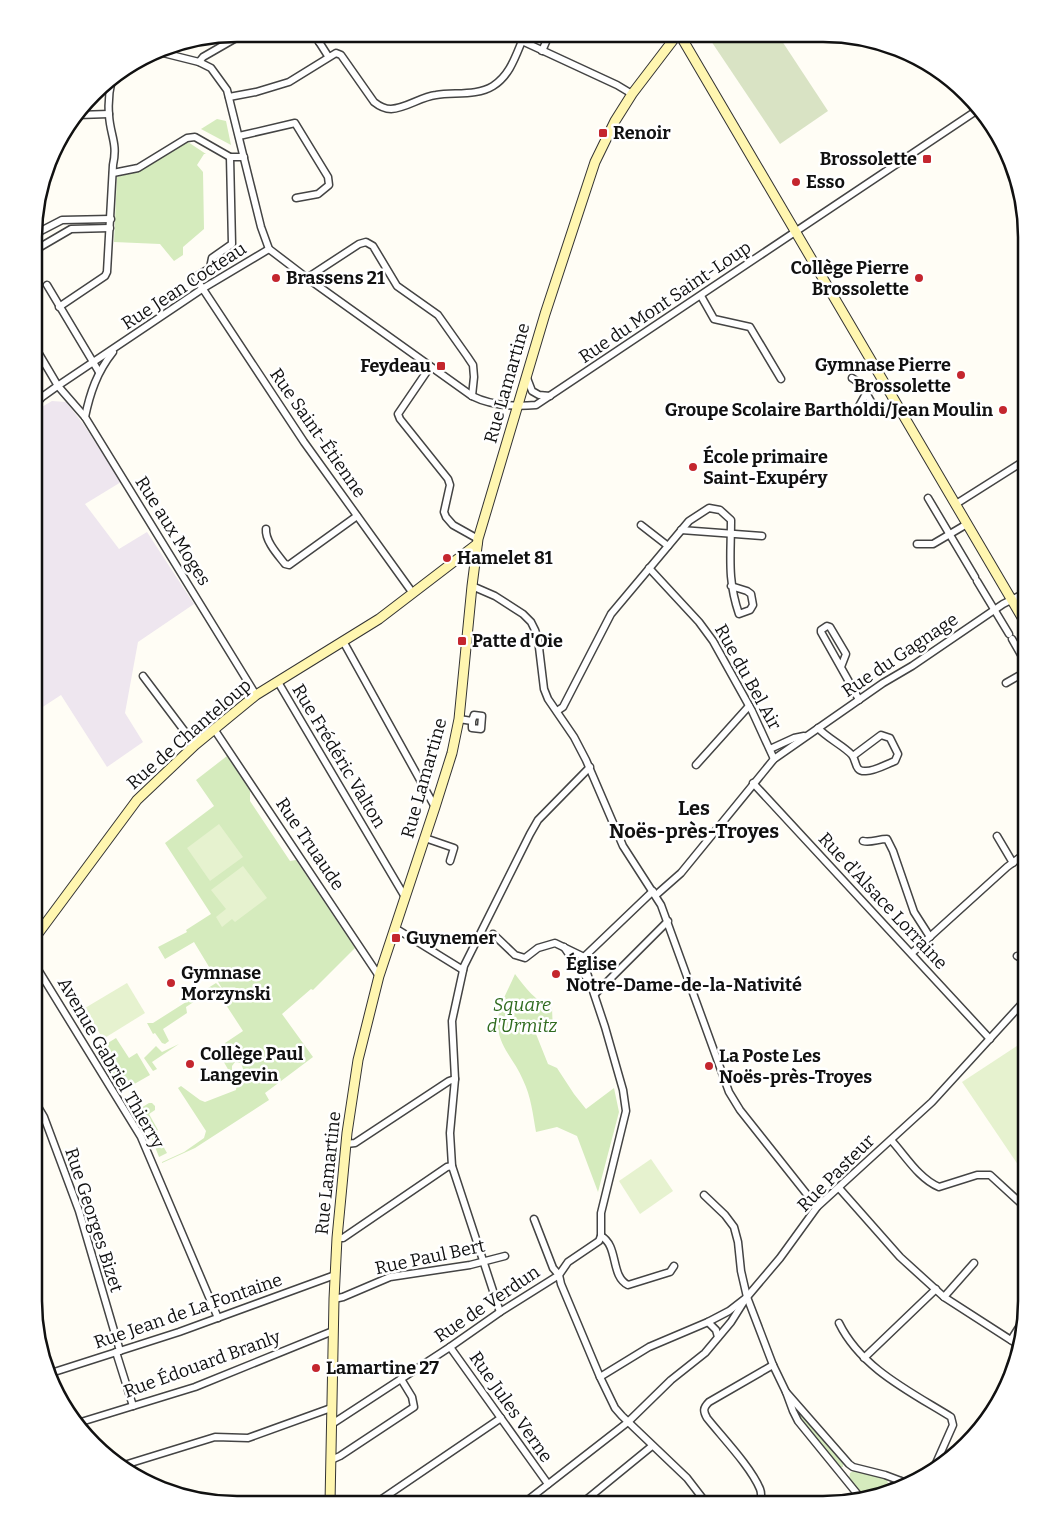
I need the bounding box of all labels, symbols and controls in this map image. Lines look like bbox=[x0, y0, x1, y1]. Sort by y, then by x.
place label: Renoir bbox=[613, 122, 671, 144]
marker: Renoir bbox=[597, 127, 609, 139]
place label: Brossolette bbox=[820, 148, 917, 170]
marker: Brossolette bbox=[921, 153, 933, 165]
place label: Esso bbox=[806, 171, 845, 193]
marker: Esso bbox=[790, 176, 802, 188]
street label: Rue du Mont Saint-Loup bbox=[575, 236, 755, 368]
street label: Rue Jean Cocteau bbox=[118, 238, 250, 334]
place label: Collège Pierre Brossolette bbox=[791, 257, 909, 300]
place label: Brassens 21 bbox=[286, 267, 385, 289]
marker: Brassens 21 bbox=[270, 272, 282, 284]
marker: Collège Pierre Brossolette bbox=[913, 272, 925, 284]
street label: Rue Lamartine bbox=[479, 320, 535, 446]
place label: Gymnase Pierre Brossolette bbox=[815, 354, 951, 397]
place label: Feydeau bbox=[360, 355, 432, 377]
marker: Feydeau bbox=[435, 360, 447, 372]
street label: Rue Saint-Étienne bbox=[265, 363, 372, 502]
marker: Gymnase Pierre Brossolette bbox=[955, 369, 967, 381]
place label: Groupe Scolaire Bartholdi/Jean Moulin bbox=[665, 399, 993, 421]
marker: Groupe Scolaire Bartholdi/Jean Moulin bbox=[997, 404, 1009, 416]
place label: École primaire Saint-Exupéry bbox=[703, 445, 829, 489]
marker: École primaire Saint-Exupéry bbox=[687, 461, 699, 473]
street label: Rue aux Moges bbox=[131, 472, 215, 590]
place label: Hamelet 81 bbox=[457, 547, 553, 569]
marker: Hamelet 81 bbox=[441, 552, 453, 564]
street label: Rue du Gagnage bbox=[838, 608, 962, 702]
street label: Rue du Bel Air bbox=[710, 620, 786, 734]
place label: Patte d'Oie bbox=[472, 630, 563, 652]
marker: Patte d'Oie bbox=[456, 635, 468, 647]
street label: Rue de Chanteloup bbox=[122, 674, 256, 794]
street label: Rue Frédéric Valton bbox=[287, 680, 391, 832]
street label: Rue Lamartine bbox=[396, 715, 452, 841]
street label: Rue Truaude bbox=[271, 794, 349, 894]
district label: Les Noës-près-Troyes bbox=[609, 796, 779, 843]
street label: Rue d'Alsace Lorraine bbox=[814, 828, 952, 974]
place label: Guynemer bbox=[406, 927, 497, 949]
marker: Guynemer bbox=[390, 932, 402, 944]
place label: Église Notre-Dame-de-la-Nativité bbox=[566, 952, 802, 996]
place label: Gymnase Morzynski bbox=[181, 962, 271, 1005]
marker: Église Notre-Dame-de-la-Nativité bbox=[550, 968, 562, 980]
street label: Avenue Gabriel Thierry bbox=[53, 973, 169, 1153]
marker: Gymnase Morzynski bbox=[165, 977, 177, 989]
park label: Square d'Urmitz bbox=[487, 994, 558, 1037]
place label: Collège Paul Langevin bbox=[200, 1043, 304, 1086]
place label: La Poste Les Noës-près-Troyes bbox=[719, 1045, 872, 1088]
marker: Collège Paul Langevin bbox=[184, 1058, 196, 1070]
marker: La Poste Les Noës-près-Troyes bbox=[703, 1060, 715, 1072]
street label: Rue Lamartine bbox=[311, 1110, 345, 1236]
street label: Rue Pasteur bbox=[793, 1130, 879, 1216]
street label: Rue Georges Bizet bbox=[60, 1145, 128, 1296]
street label: Rue Paul Bert bbox=[373, 1235, 487, 1279]
street label: Rue de Verdun bbox=[430, 1260, 544, 1347]
street label: Rue Jean de La Fontaine bbox=[91, 1268, 285, 1354]
street label: Rue Édouard Branly bbox=[120, 1324, 284, 1403]
street label: Rue Jules Verne bbox=[465, 1347, 557, 1467]
place label: Lamartine 27 bbox=[326, 1357, 439, 1379]
marker: Lamartine 27 bbox=[310, 1362, 322, 1374]

